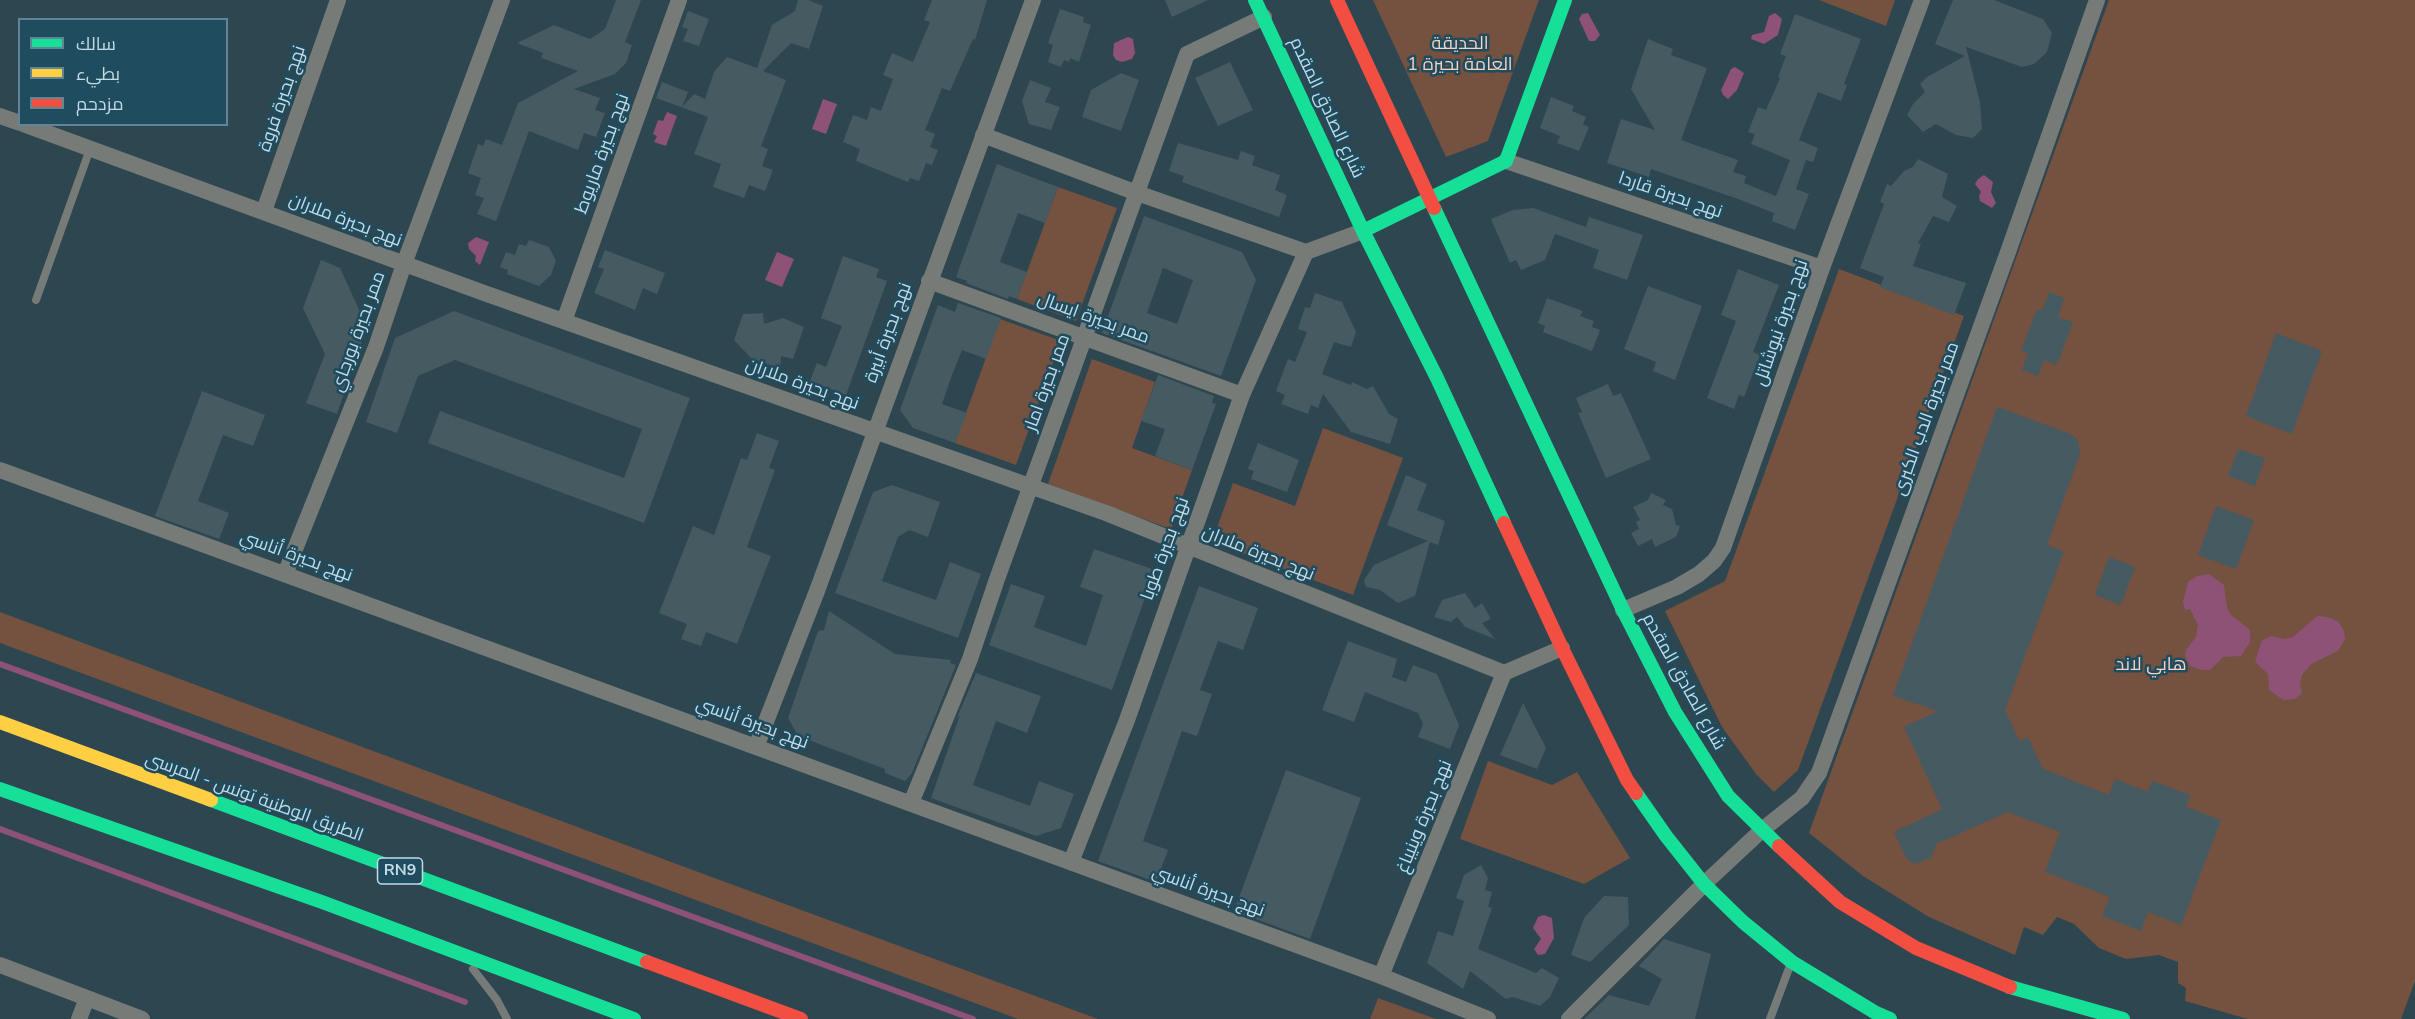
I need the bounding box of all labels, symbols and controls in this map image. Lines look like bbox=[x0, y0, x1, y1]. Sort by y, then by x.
legend bbox=[18, 18, 228, 126]
text: سالك bbox=[76, 32, 116, 56]
street label: شارع الصادق المقدم bbox=[1284, 34, 1368, 182]
park label: الحديقة العامة بحيرة 1 bbox=[1407, 34, 1513, 76]
street label: نهج بحيرة فروة bbox=[255, 43, 311, 155]
text: بطيء bbox=[76, 62, 120, 86]
street label: نهج بحيرة ماريوط bbox=[571, 91, 635, 217]
text: مزدحم bbox=[76, 92, 124, 116]
street label: نهج بحيرة قاردا bbox=[1615, 168, 1725, 224]
street label: نهج بحيرة ملاران bbox=[285, 190, 405, 252]
street label: نهج بحيرة نيوشاتل bbox=[1750, 257, 1814, 389]
street label: ممر بحيرة بورجاي bbox=[327, 269, 391, 395]
street label: نهج بحيرة أبيرة bbox=[861, 280, 917, 386]
street label: ممر بحيرة ايسال bbox=[1034, 289, 1152, 349]
street label: ممر بحيرة امار bbox=[1020, 332, 1076, 434]
street label: ممر بحيرة الدب الكبرى bbox=[1889, 339, 1965, 499]
street label: نهج بحيرة ملاران bbox=[742, 354, 862, 416]
street label: نهج بحيرة طوبا bbox=[1137, 495, 1195, 603]
street label: نهج بحيرة ملاران bbox=[1199, 522, 1317, 586]
street label: نهج بحيرة أناسي bbox=[237, 527, 355, 587]
street label: شارع الصادق المقدم bbox=[1636, 610, 1730, 754]
park label: هابي لاند bbox=[2115, 655, 2187, 677]
street label: نهج بحيرة أناسي bbox=[693, 694, 811, 754]
street label: الطريق الوطنية تونس - المرسى bbox=[142, 748, 366, 848]
street label: نهج بحيرة وينيباغ bbox=[1393, 757, 1457, 877]
road number: RN9 bbox=[378, 858, 422, 884]
street label: نهج بحيرة أناسي bbox=[1149, 862, 1267, 922]

